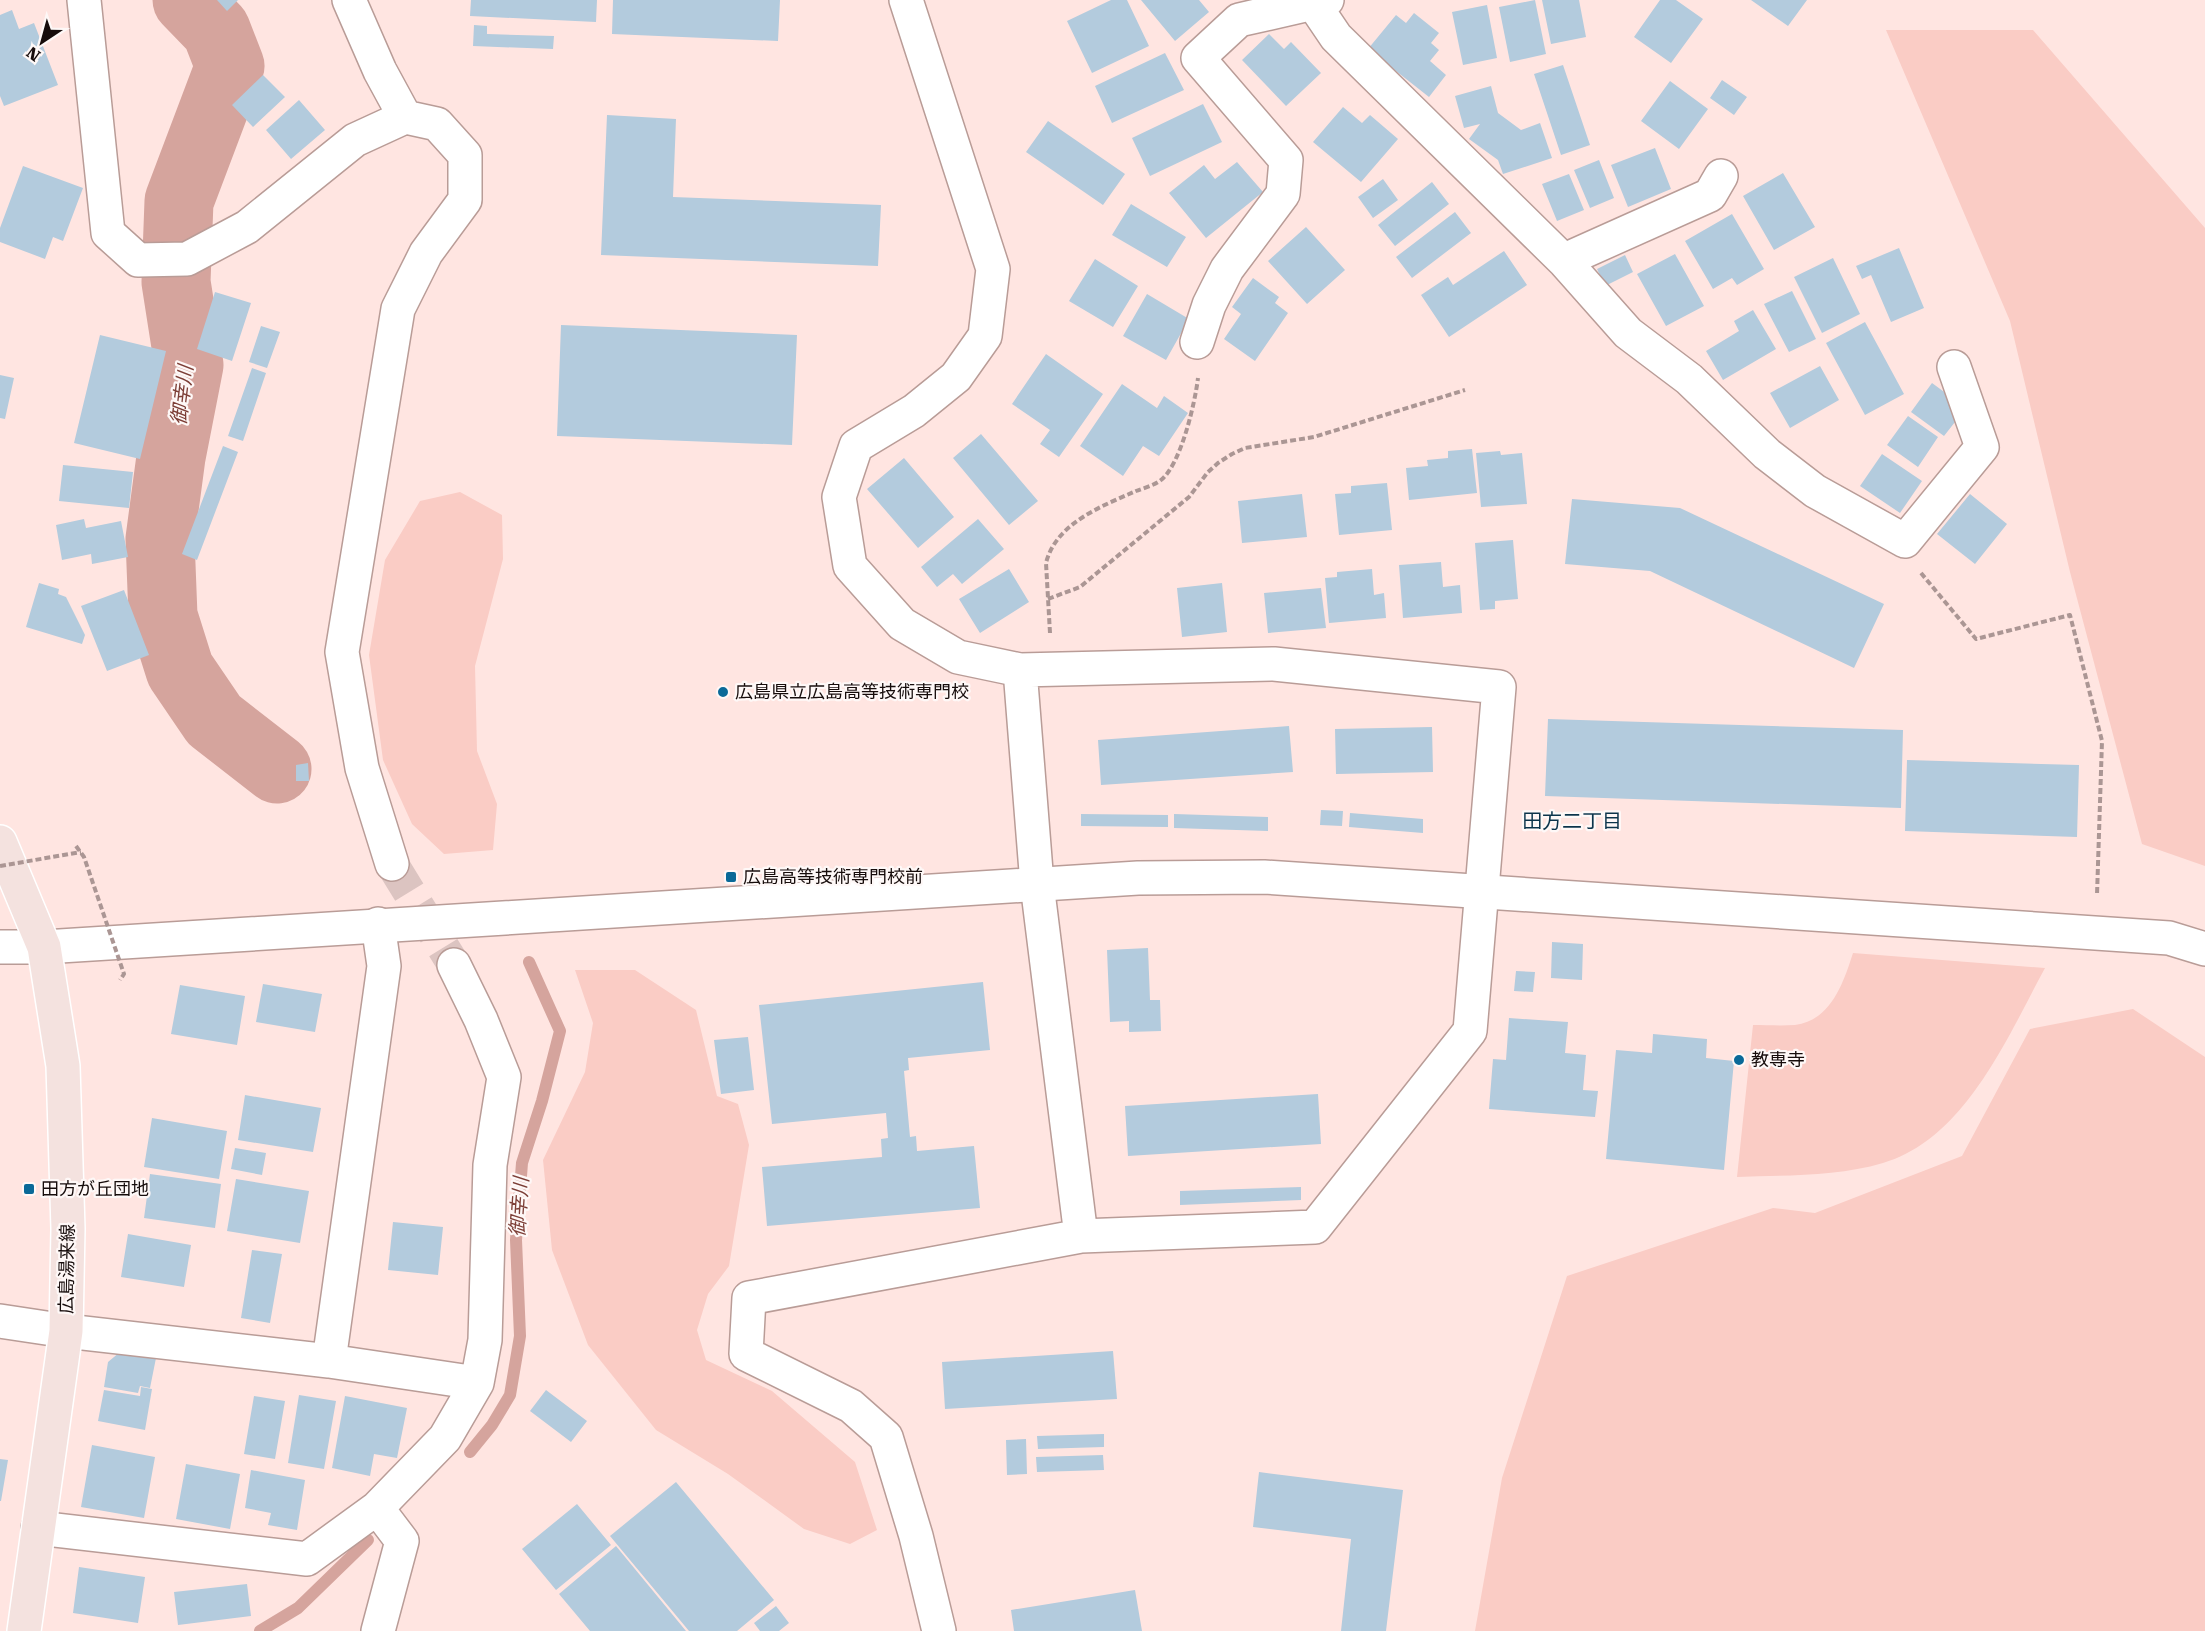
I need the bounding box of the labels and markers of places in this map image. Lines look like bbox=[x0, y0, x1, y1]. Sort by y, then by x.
place label: 広島県立広島高等技術専門校 bbox=[735, 681, 969, 702]
marker: 広島県立広島高等技術専門校 bbox=[716, 685, 730, 699]
place label: 広島高等技術専門校前 bbox=[743, 866, 923, 887]
marker: 広島高等技術専門校前 bbox=[724, 870, 738, 884]
place label: 教専寺 bbox=[1751, 1049, 1805, 1070]
marker: 教専寺 bbox=[1732, 1053, 1746, 1067]
place label: 田方が丘団地 bbox=[41, 1178, 149, 1199]
marker: 田方が丘団地 bbox=[22, 1182, 36, 1196]

